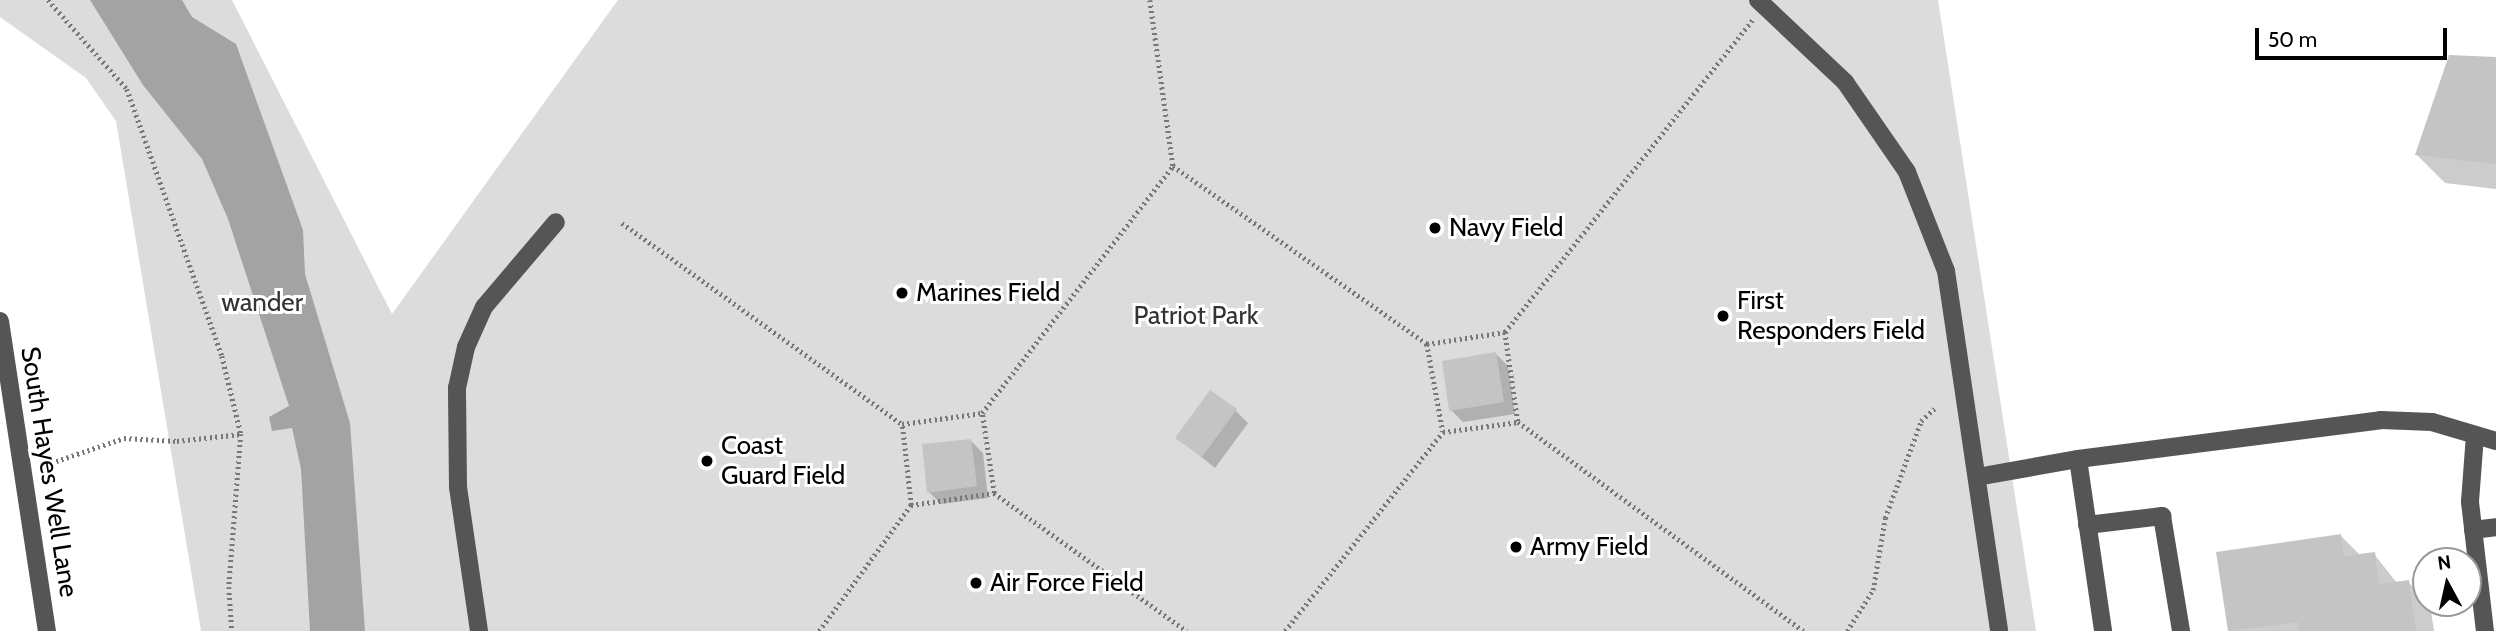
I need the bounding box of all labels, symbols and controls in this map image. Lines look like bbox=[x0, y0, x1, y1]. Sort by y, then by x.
scale bar bbox=[2258, 14, 2450, 58]
text: 50 m bbox=[2268, 27, 2317, 52]
place label: Navy Field bbox=[1449, 212, 1564, 244]
marker: Navy Field bbox=[1427, 220, 1443, 236]
place label: Marines Field bbox=[916, 277, 1060, 309]
marker: Marines Field bbox=[894, 285, 910, 301]
place label: First Responders Field bbox=[1737, 285, 1925, 346]
park label: wander bbox=[221, 287, 303, 319]
park label: Patriot Park bbox=[1134, 300, 1258, 332]
marker: First Responders Field bbox=[1715, 308, 1731, 324]
street label: South Hayes Well Lane bbox=[14, 345, 84, 599]
place label: Coast Guard Field bbox=[721, 430, 845, 492]
marker: Coast Guard Field bbox=[699, 453, 715, 469]
place label: Army Field bbox=[1530, 531, 1648, 563]
marker: Army Field bbox=[1508, 539, 1524, 555]
north arrow bbox=[2412, 547, 2482, 617]
text: N bbox=[2436, 550, 2453, 575]
place label: Air Force Field bbox=[990, 567, 1144, 599]
marker: Air Force Field bbox=[968, 575, 984, 591]

